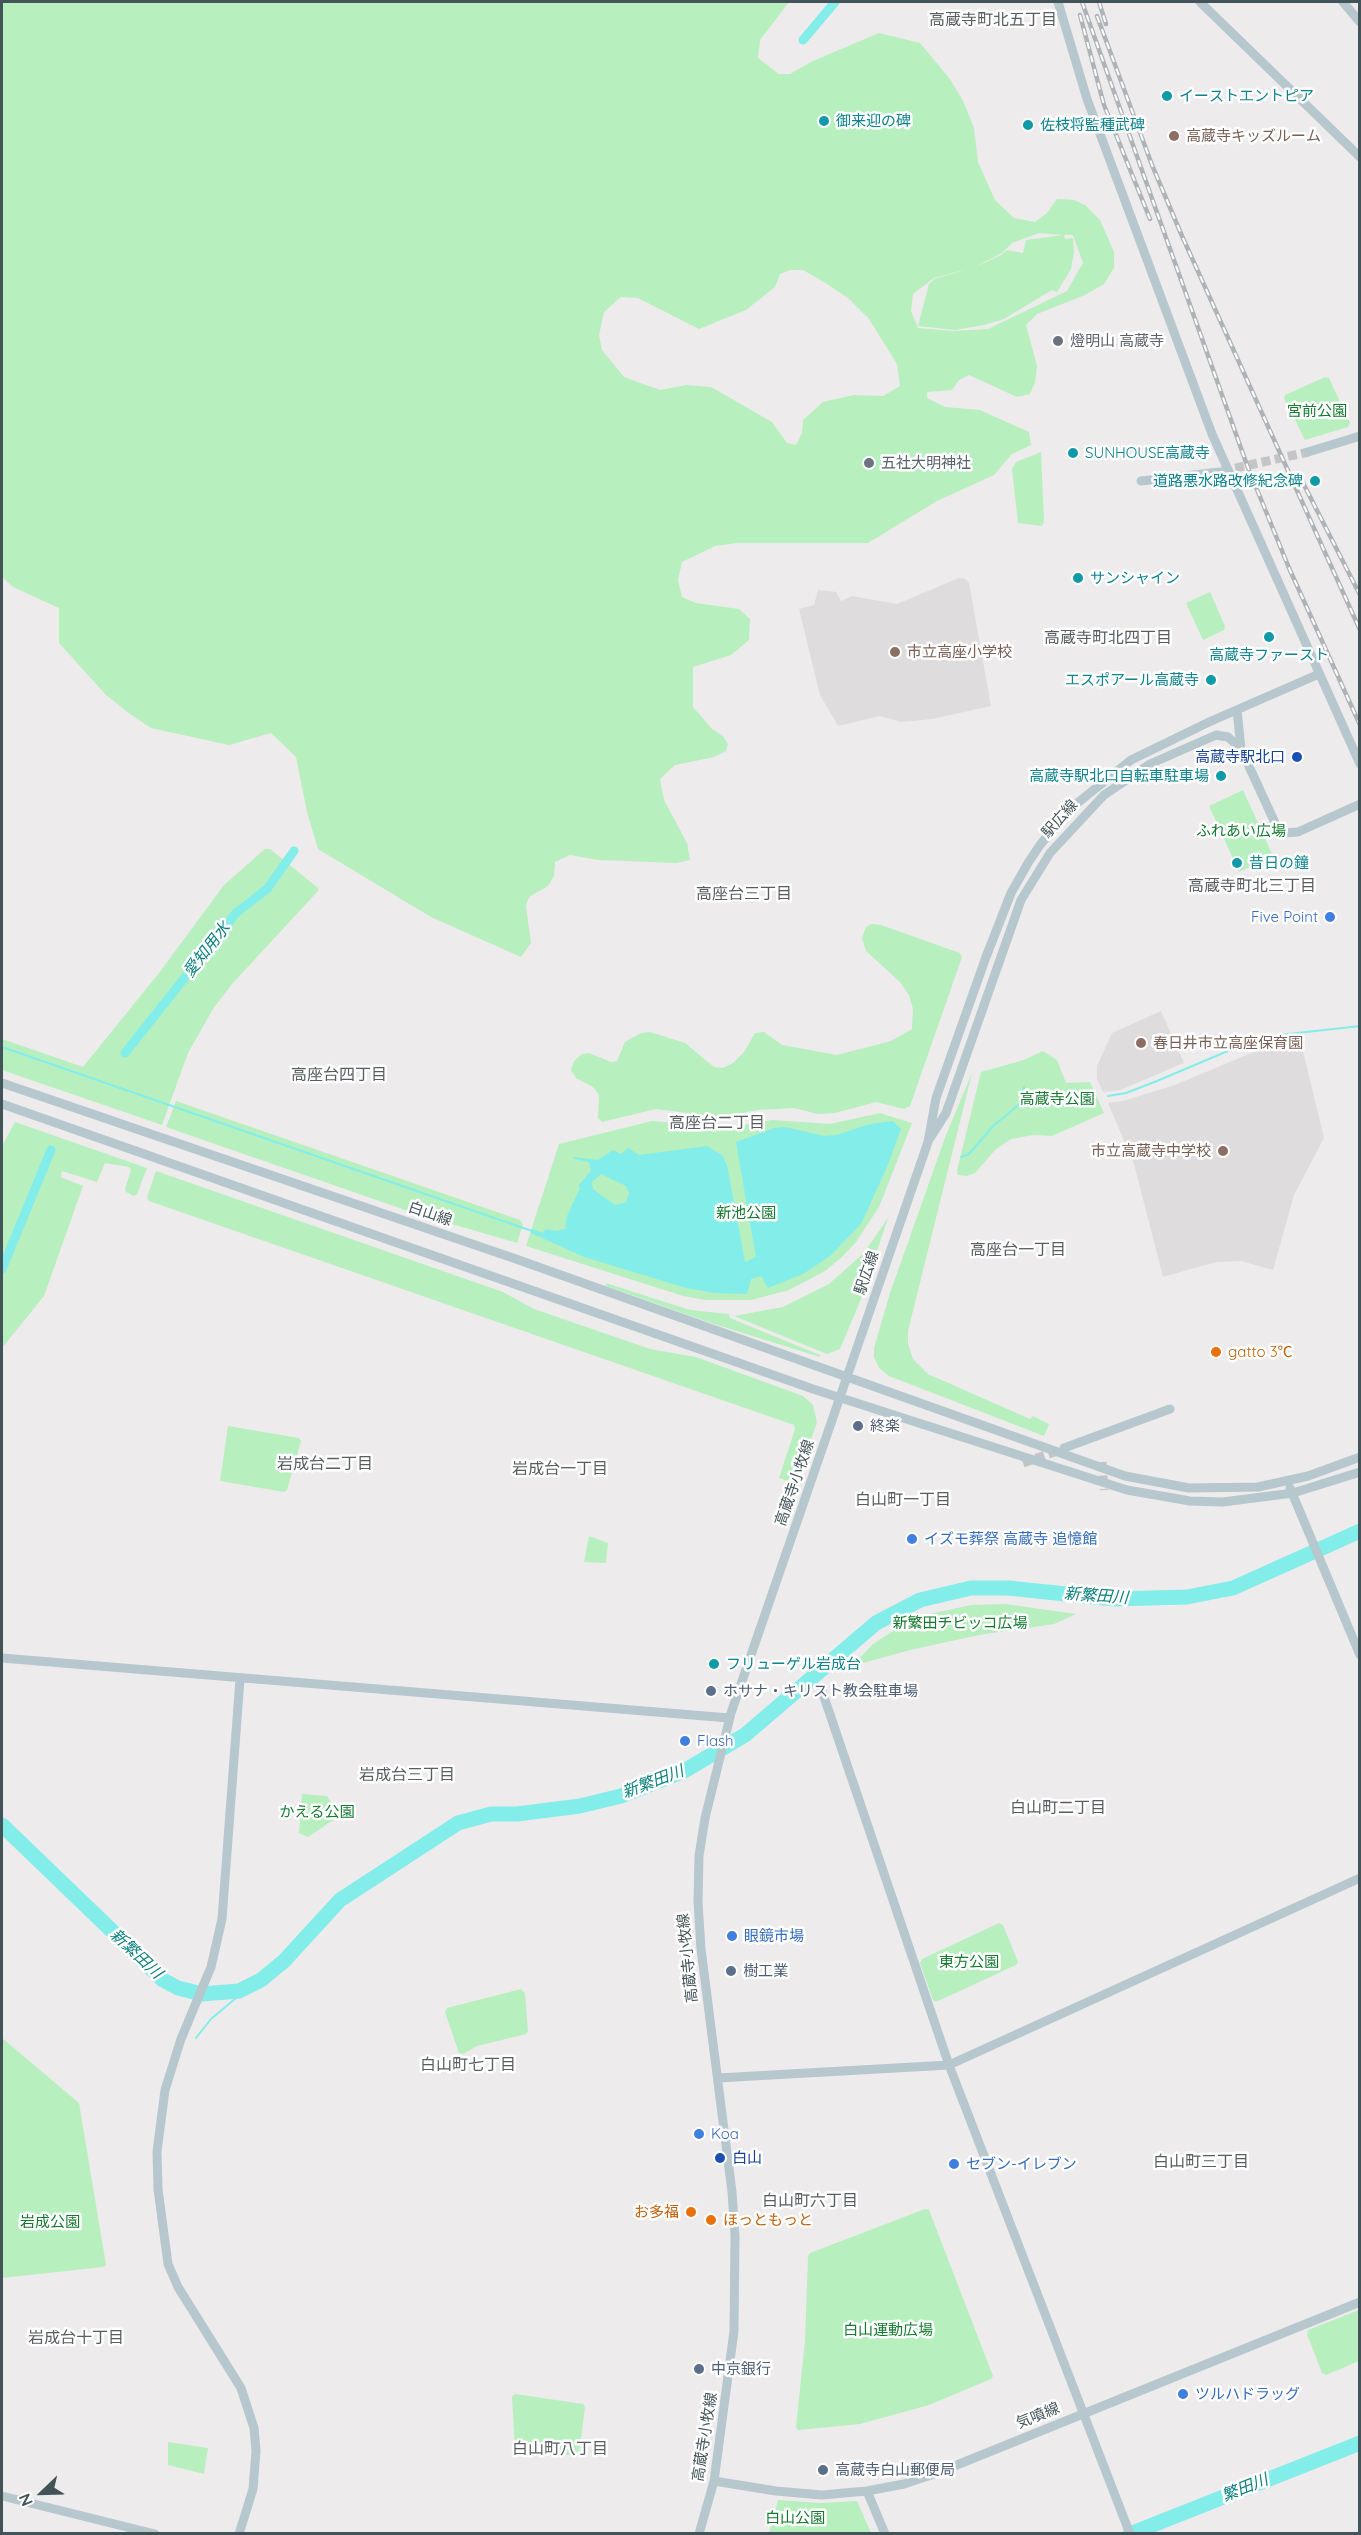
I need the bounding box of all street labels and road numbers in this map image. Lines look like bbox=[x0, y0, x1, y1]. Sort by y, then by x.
street label: 駅広線 bbox=[1038, 796, 1082, 842]
street label: 白山線 bbox=[406, 1198, 454, 1230]
street label: 駅広線 bbox=[851, 1249, 883, 1297]
street label: 高蔵寺小牧線 bbox=[772, 1438, 818, 1528]
street label: 高蔵寺小牧線 bbox=[674, 1912, 702, 2004]
street label: 高蔵寺小牧線 bbox=[689, 2391, 721, 2483]
street label: 気噴線 bbox=[1014, 2399, 1062, 2433]

